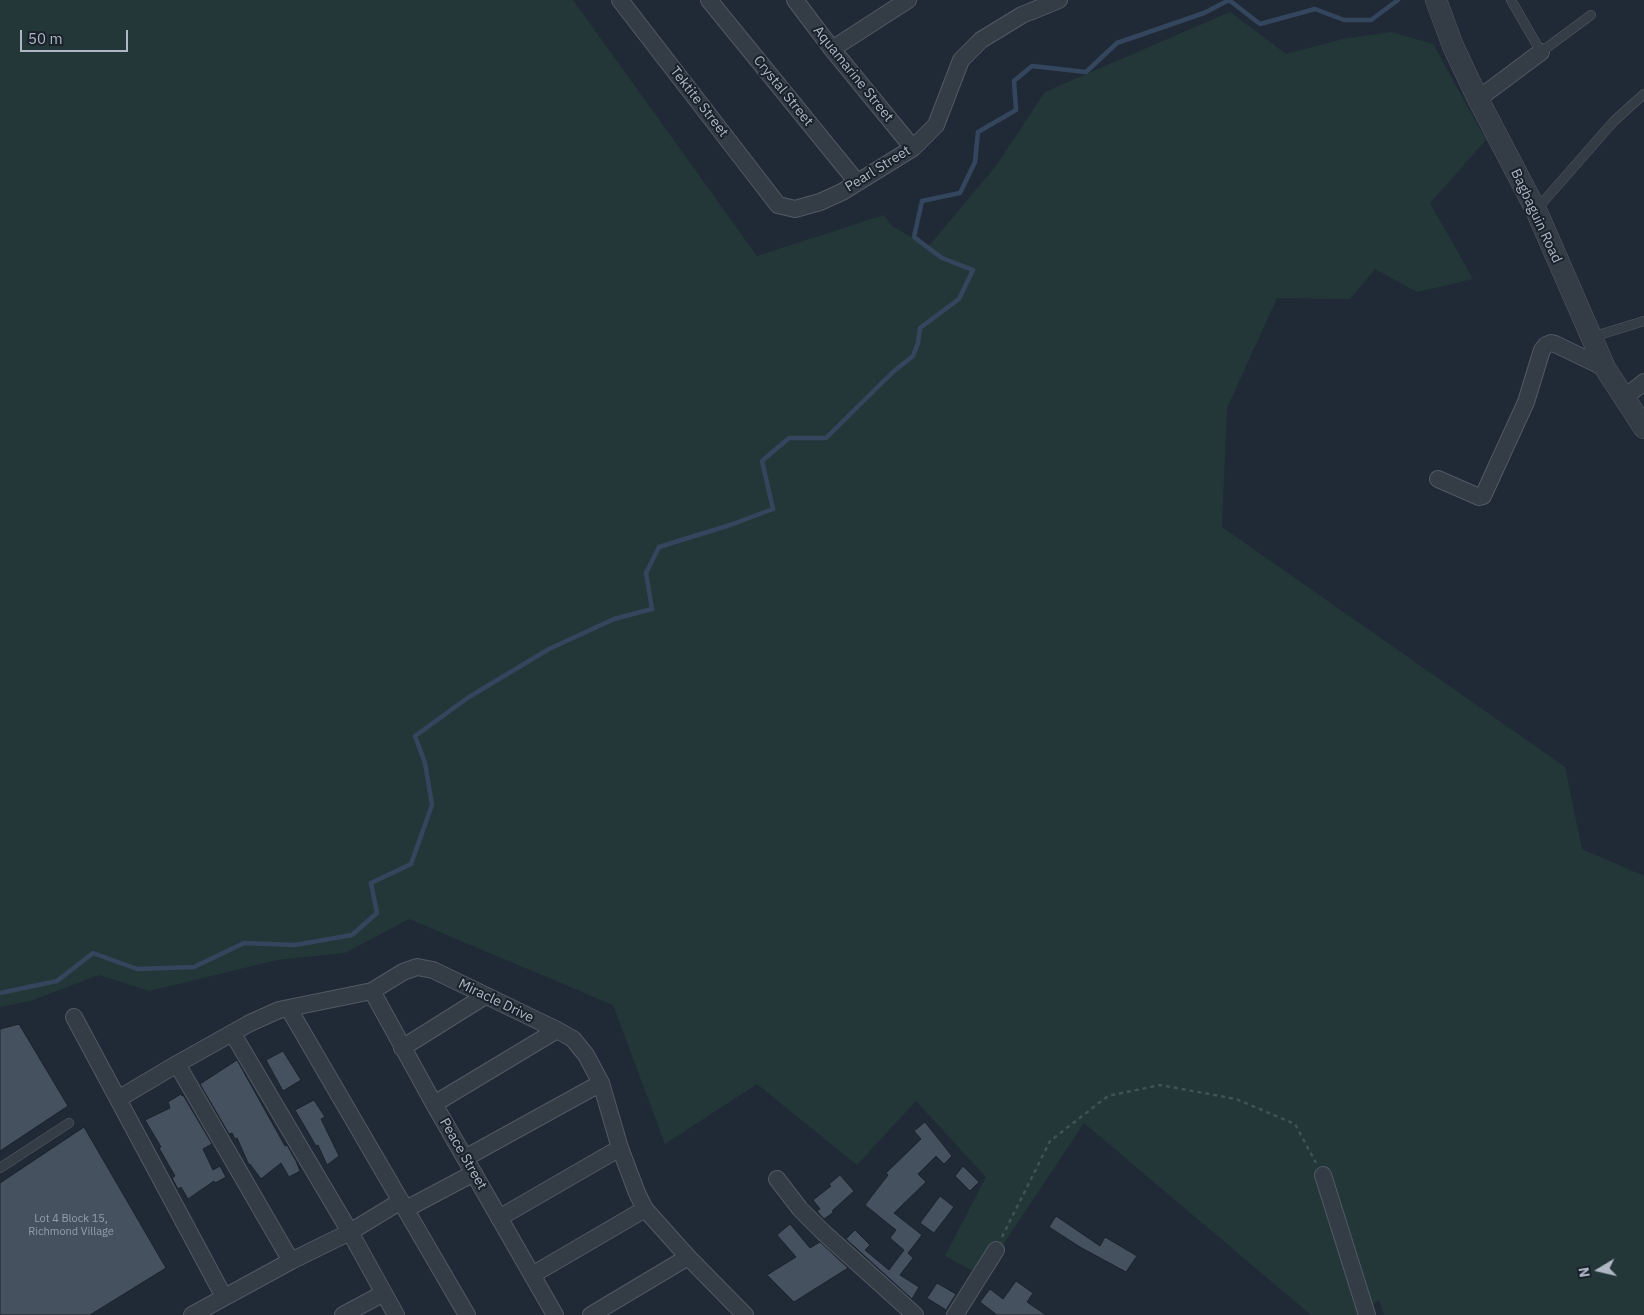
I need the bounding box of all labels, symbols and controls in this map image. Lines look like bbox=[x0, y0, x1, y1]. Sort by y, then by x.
scale bar bbox=[22, 20, 130, 52]
street label: Aquamarine Street bbox=[809, 23, 897, 125]
text: 50 m bbox=[28, 29, 63, 48]
street label: Crystal Street bbox=[750, 52, 816, 130]
street label: Tektite Street bbox=[666, 63, 732, 141]
street label: Pearl Street bbox=[842, 142, 914, 196]
street label: Bagbaguin Road bbox=[1507, 166, 1565, 266]
street label: Miracle Drive bbox=[456, 976, 536, 1026]
street label: Peace Street bbox=[436, 1115, 490, 1193]
house number: Lot 4 Block 15, Richmond Village bbox=[28, 1212, 114, 1238]
north arrow bbox=[1574, 1245, 1624, 1295]
text: N bbox=[1575, 1266, 1594, 1279]

